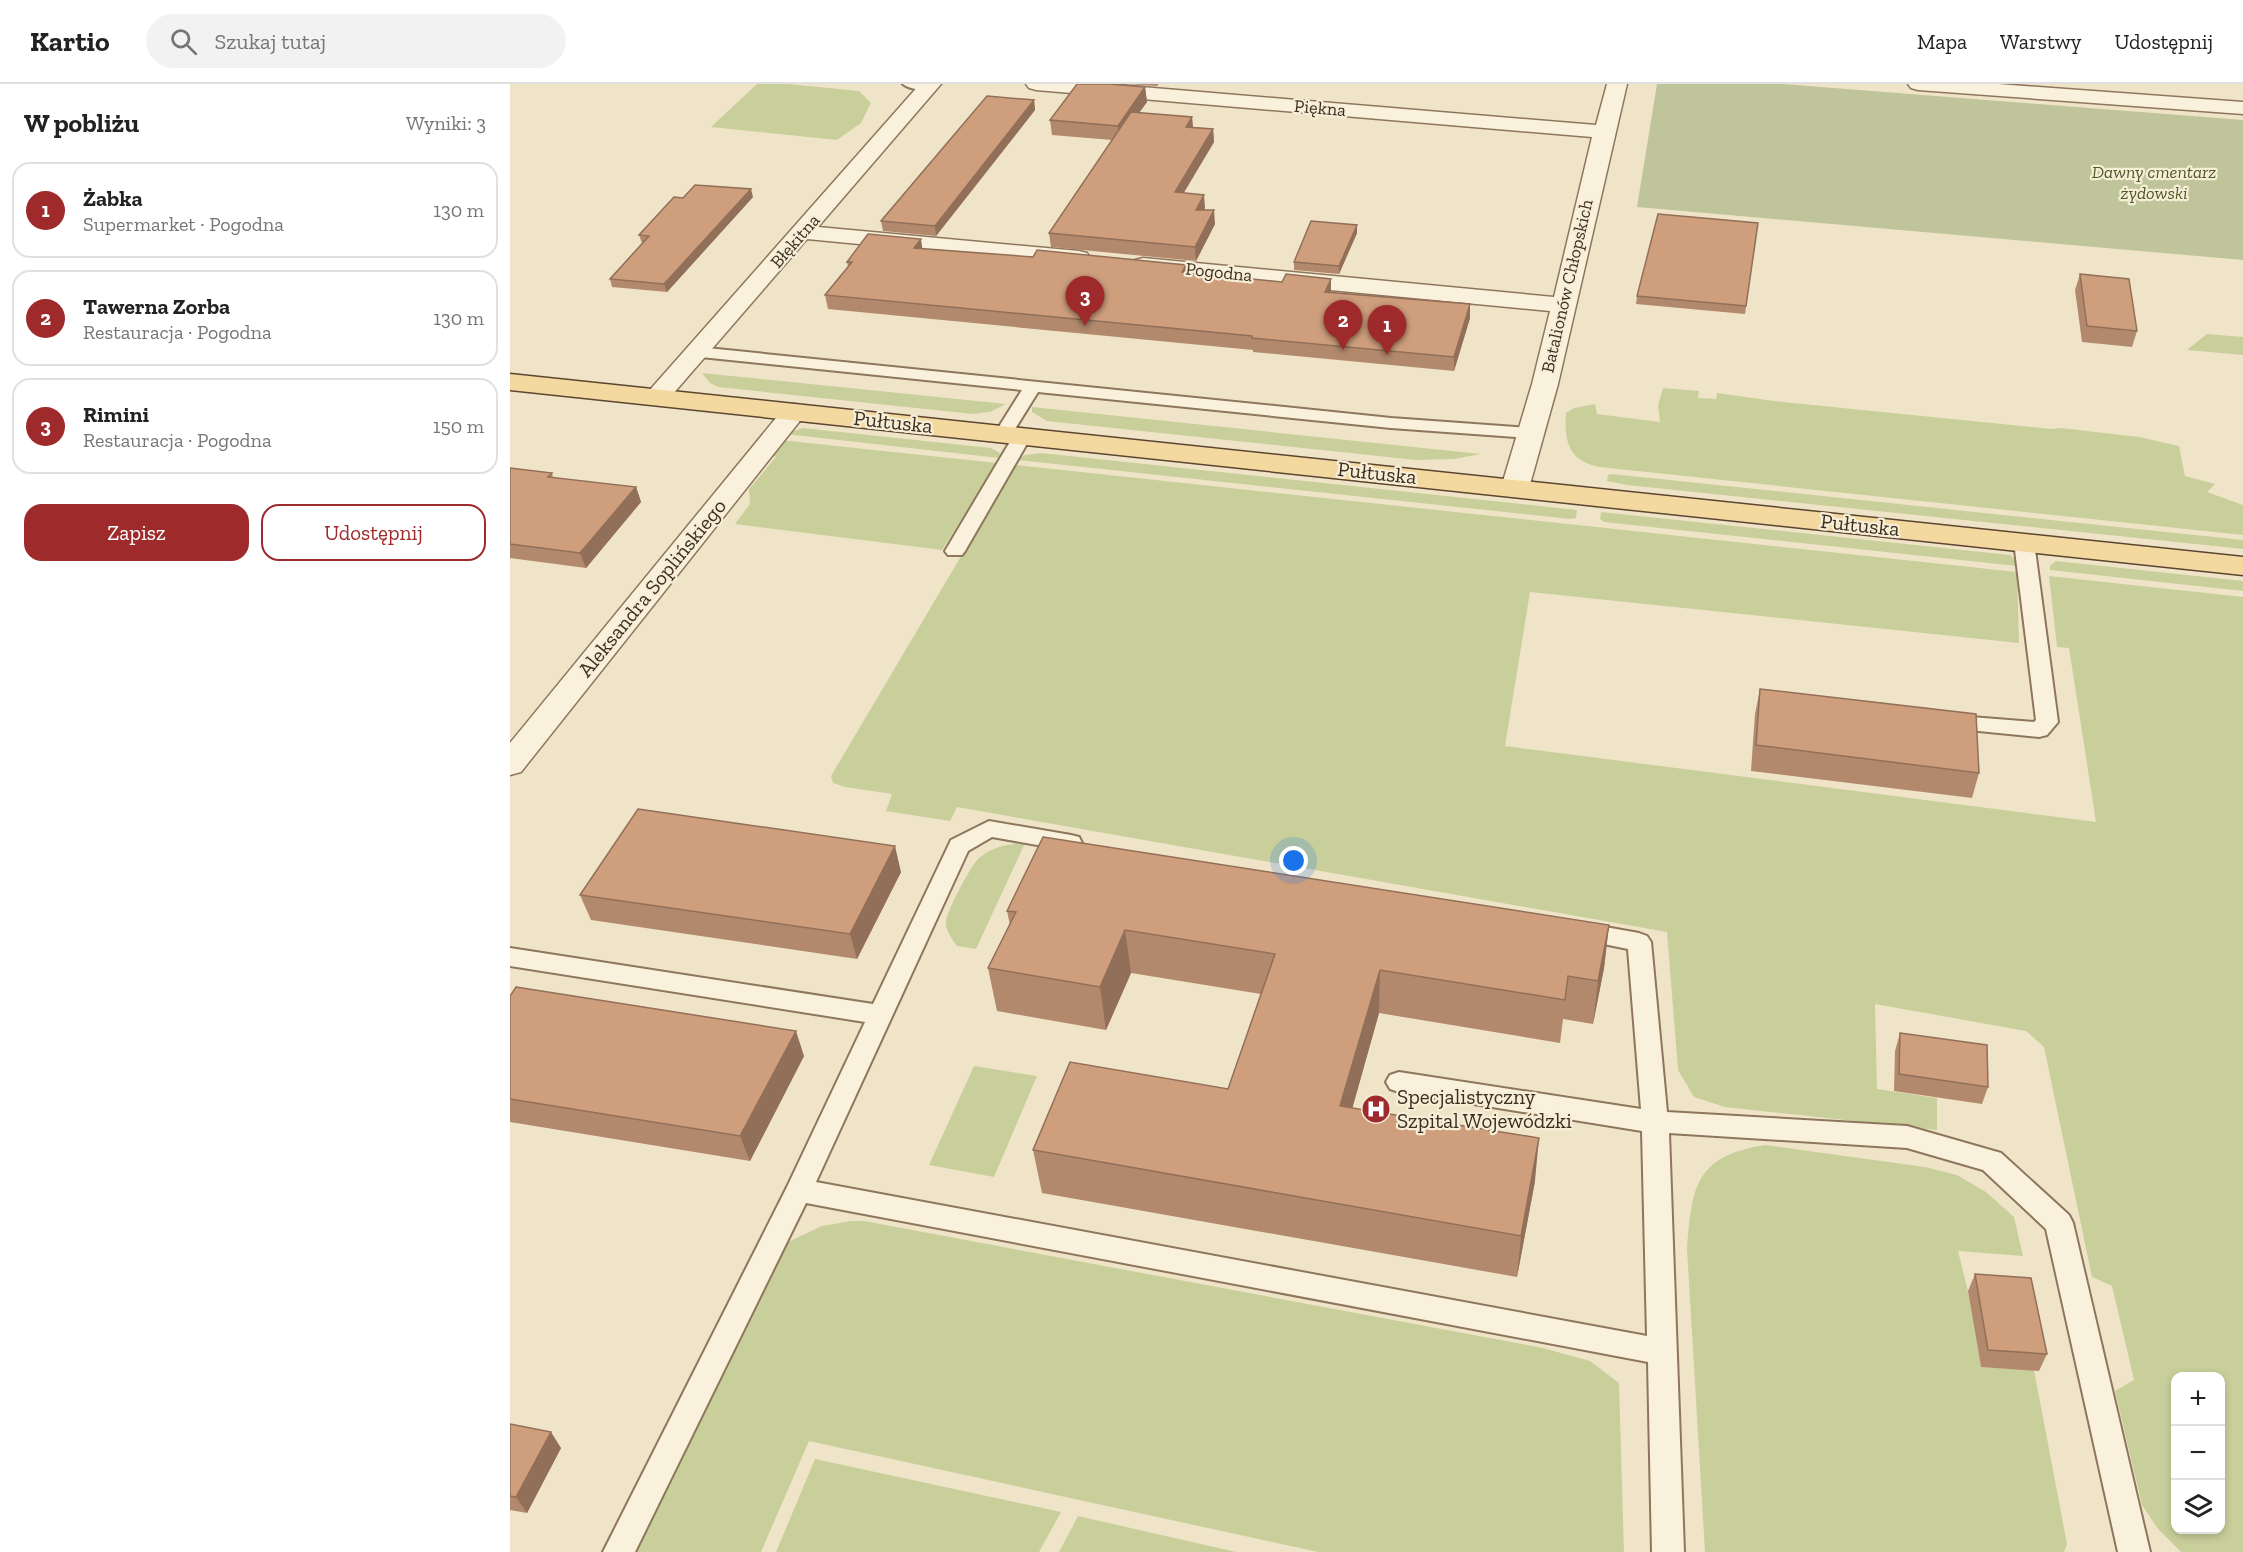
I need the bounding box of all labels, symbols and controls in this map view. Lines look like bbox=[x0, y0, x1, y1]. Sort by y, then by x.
search box bbox=[146, 14, 566, 68]
text: Kartio bbox=[30, 25, 110, 58]
icon: search bbox=[167, 25, 200, 58]
text: Szukaj tutaj bbox=[215, 28, 326, 55]
text: Mapa bbox=[1917, 29, 1967, 54]
text: Warstwy bbox=[2000, 29, 2082, 54]
text: Udostępnij bbox=[2115, 29, 2213, 54]
street label: Piękna bbox=[1293, 95, 1347, 121]
text: W pobliżu bbox=[24, 107, 139, 139]
text: Wyniki: 3 bbox=[406, 111, 486, 135]
park label: Dawny cmentarz żydowski bbox=[2092, 161, 2216, 204]
text: Żabka bbox=[83, 185, 143, 212]
street label: Batalionów Chłopskich bbox=[1536, 197, 1598, 375]
text: 1 bbox=[41, 198, 50, 222]
text: 130 m bbox=[433, 198, 484, 222]
street label: Błękitna bbox=[766, 209, 825, 272]
text: Supermarket · Pogodna bbox=[83, 212, 284, 236]
street label: Pogodna bbox=[1184, 258, 1254, 286]
pin: 3 bbox=[1066, 276, 1104, 326]
text: Tawerna Zorba bbox=[83, 293, 230, 320]
pin: 2 bbox=[1324, 300, 1362, 350]
text: 2 bbox=[40, 306, 51, 330]
text: 130 m bbox=[433, 306, 484, 330]
pin: 1 bbox=[1368, 306, 1406, 355]
text: Restauracja · Pogodna bbox=[83, 320, 272, 344]
text: Rimini bbox=[83, 401, 149, 428]
street label: Pułtuska bbox=[852, 405, 934, 438]
text: 3 bbox=[40, 414, 51, 438]
text: 150 m bbox=[433, 414, 484, 438]
text: Restauracja · Pogodna bbox=[83, 428, 272, 452]
street label: Pułtuska bbox=[1336, 456, 1418, 489]
street label: Aleksandra Soplińskiego bbox=[572, 494, 731, 682]
button: Zapisz bbox=[24, 504, 249, 561]
button: Udostępnij bbox=[261, 504, 486, 561]
street label: Pułtuska bbox=[1819, 508, 1901, 541]
your location bbox=[1279, 846, 1308, 875]
place label: Specjalistyczny Szpital Wojewódzki bbox=[1397, 1084, 1572, 1134]
hospital icon: Specjalistyczny Szpital Wojewódzki bbox=[1360, 1093, 1392, 1125]
map controls bbox=[2171, 1372, 2225, 1534]
button: + bbox=[2171, 1372, 2225, 1426]
button: − bbox=[2171, 1426, 2225, 1480]
button: layers bbox=[2171, 1480, 2225, 1534]

